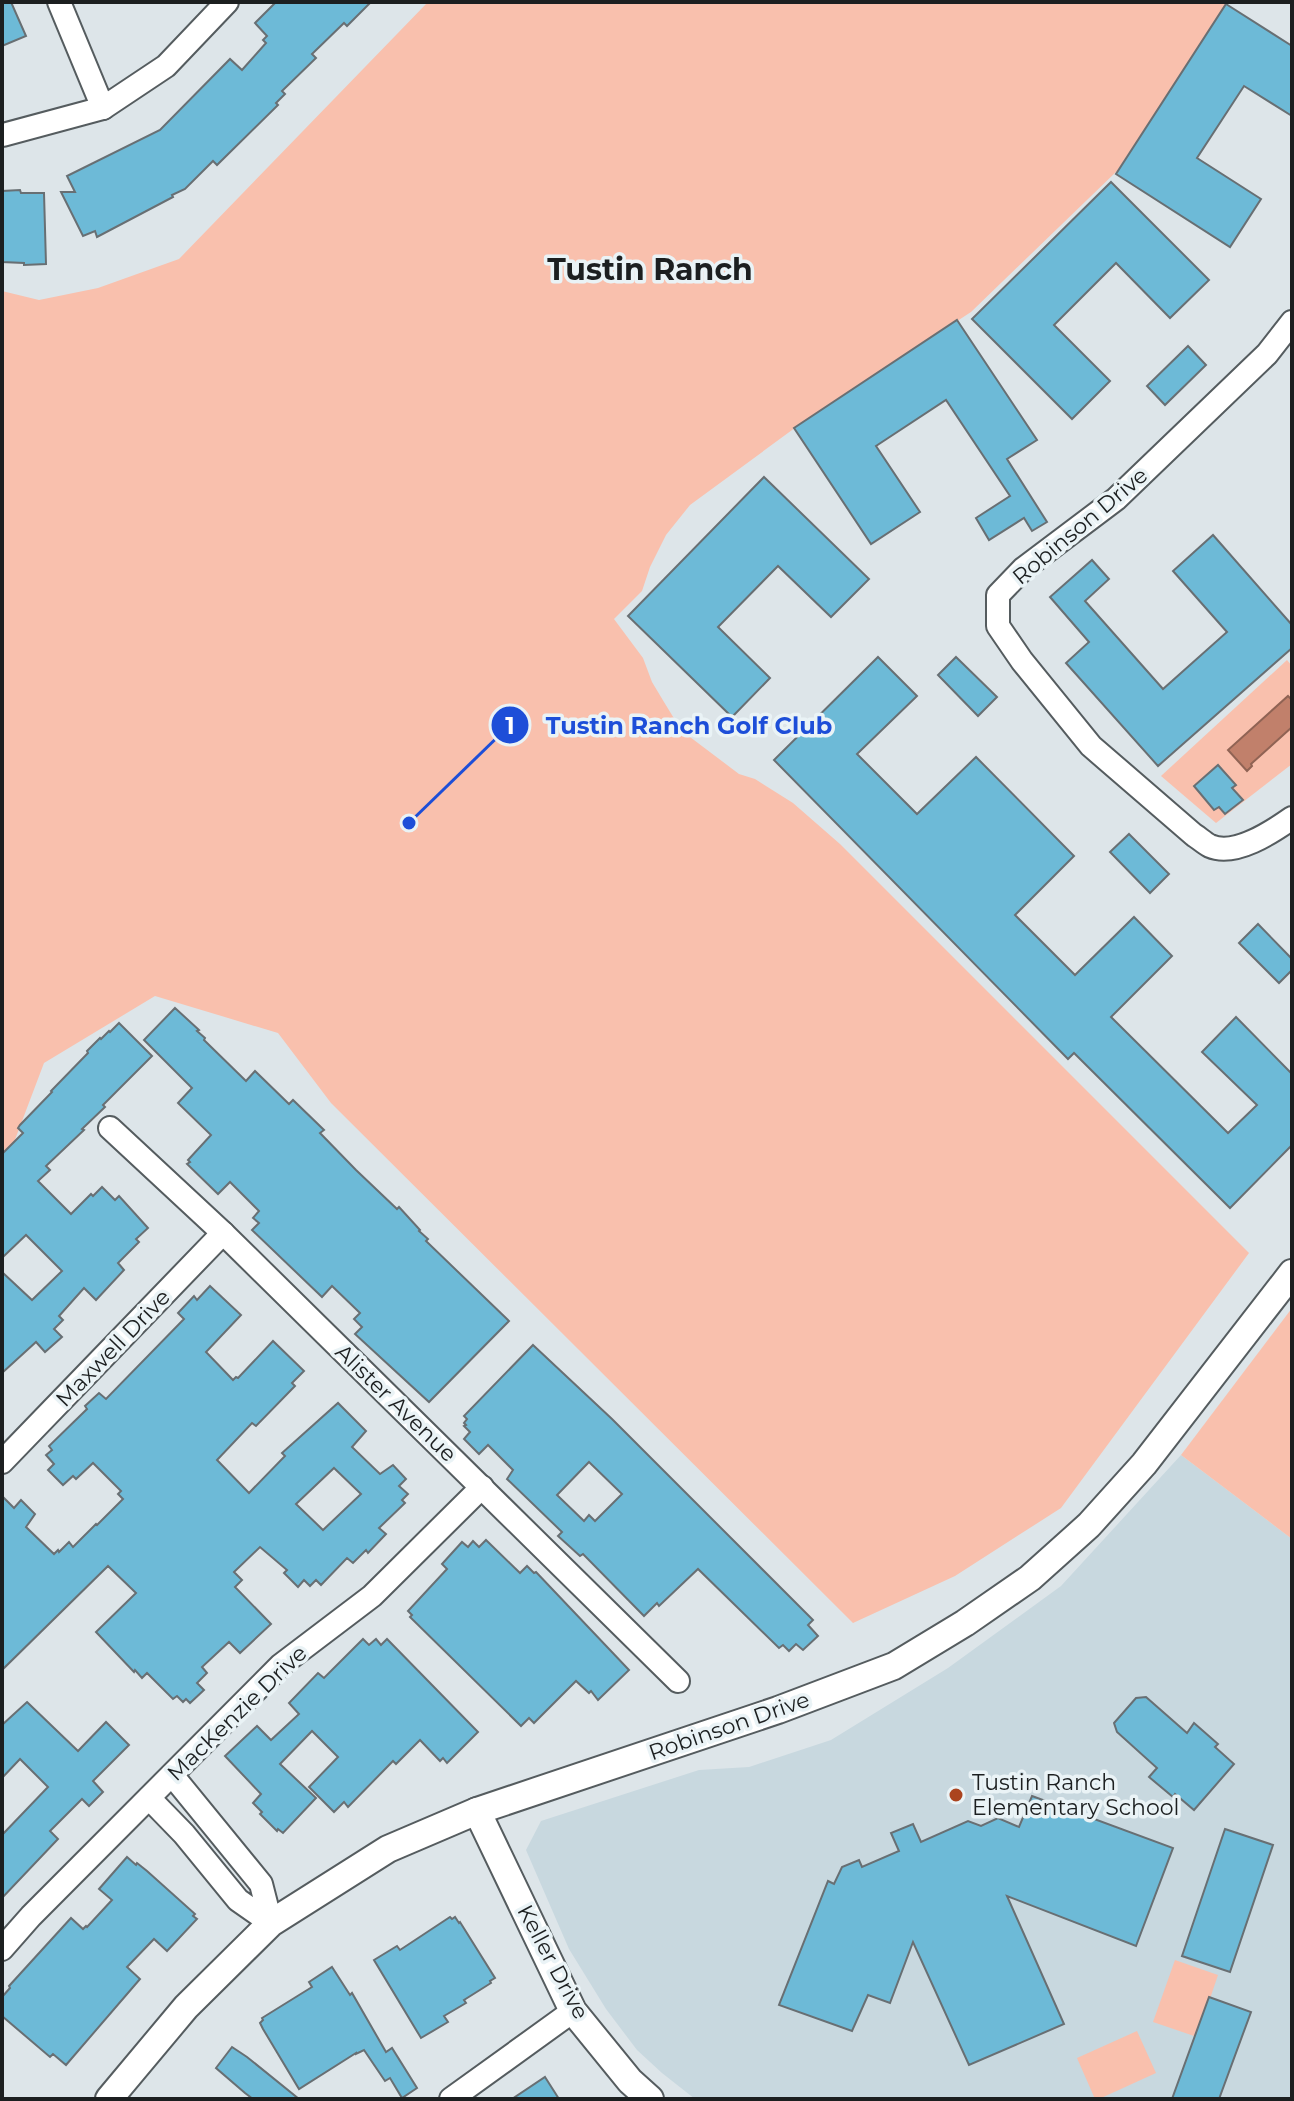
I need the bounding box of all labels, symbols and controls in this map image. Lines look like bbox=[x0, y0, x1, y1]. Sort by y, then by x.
district label: Tustin Ranch bbox=[547, 251, 753, 288]
street label: Robinson Drive bbox=[1007, 462, 1153, 590]
callout: Tustin Ranch Golf Club bbox=[490, 701, 848, 749]
text: 1 bbox=[505, 711, 515, 740]
text: Tustin Ranch Golf Club bbox=[546, 711, 832, 740]
street label: Maxwell Drive bbox=[50, 1284, 176, 1412]
street label: Alister Avenue bbox=[330, 1338, 462, 1468]
street label: MacKenzie Drive bbox=[162, 1640, 312, 1786]
street label: Robinson Drive bbox=[645, 1686, 813, 1766]
place label: Tustin Ranch Elementary School bbox=[972, 1769, 1179, 1821]
marker: Tustin Ranch Elementary School bbox=[947, 1786, 965, 1804]
street label: Keller Drive bbox=[512, 1900, 594, 2024]

